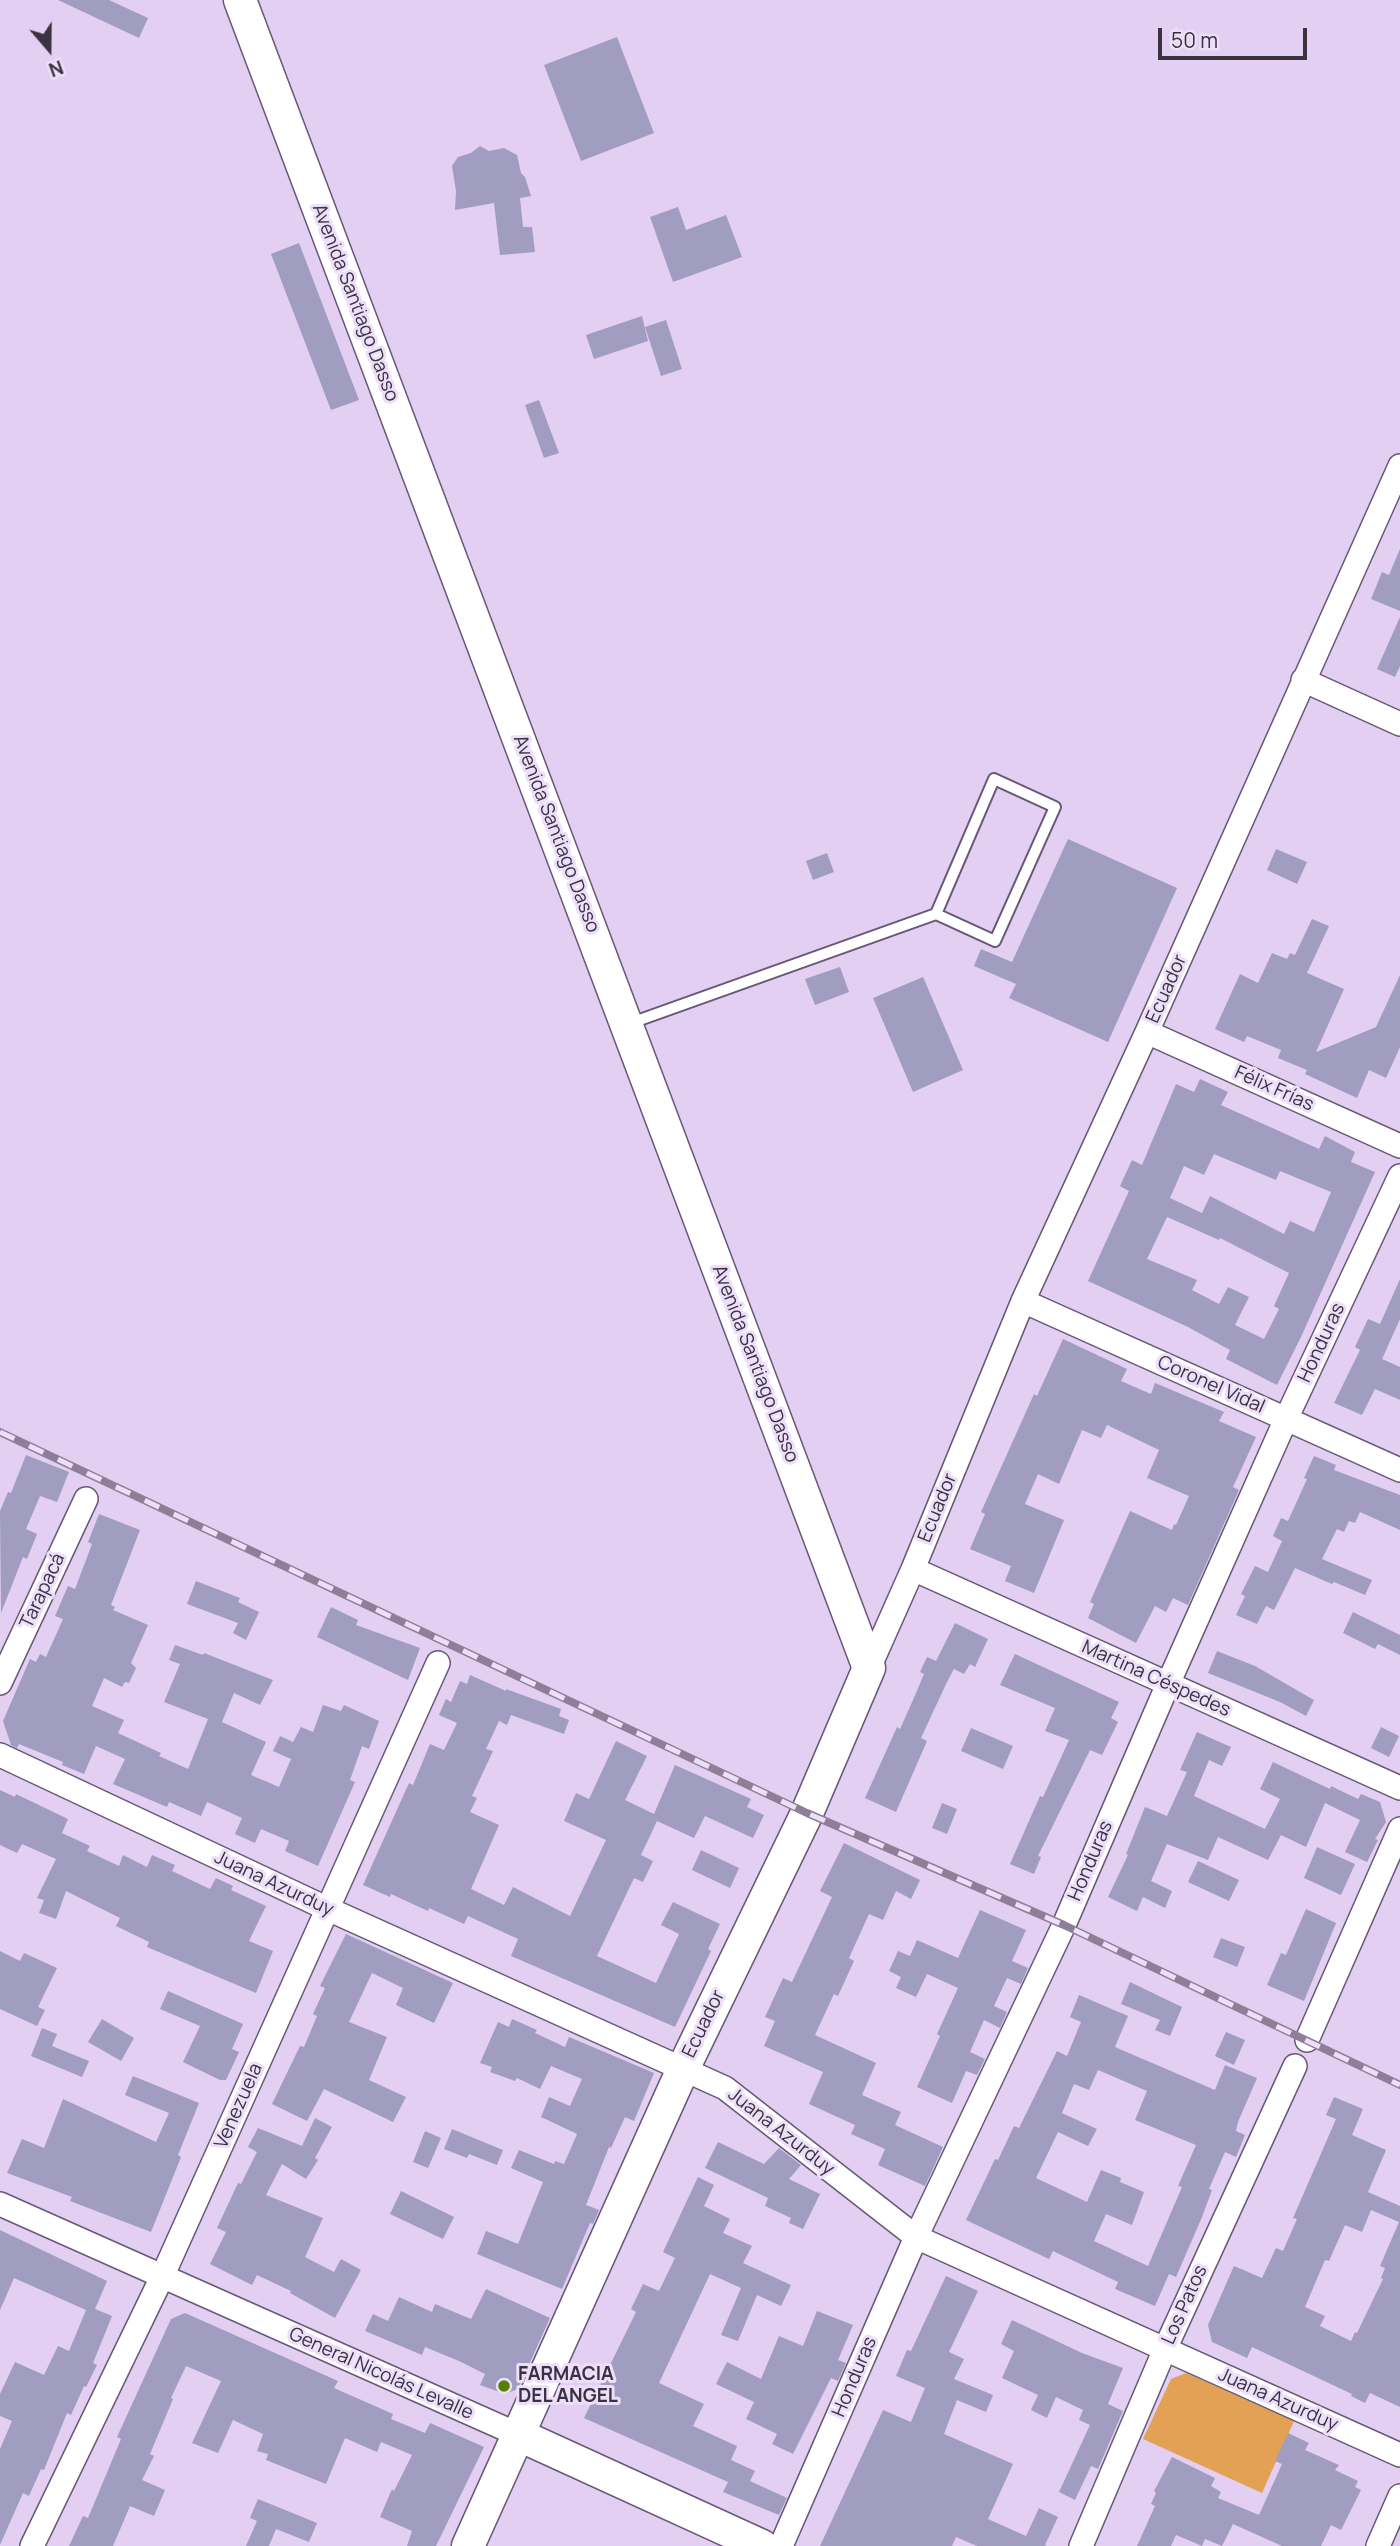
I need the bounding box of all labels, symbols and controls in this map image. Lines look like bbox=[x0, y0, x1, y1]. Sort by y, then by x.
north arrow bbox=[14, 14, 84, 84]
scale bar bbox=[1162, 14, 1311, 58]
text: 50 m bbox=[1171, 26, 1218, 54]
text: N bbox=[45, 54, 67, 83]
street label: Avenida Santiago Dasso bbox=[307, 201, 403, 405]
street label: Avenida Santiago Dasso bbox=[508, 732, 604, 936]
street label: Ecuador bbox=[1142, 951, 1192, 1027]
street label: Félix Frías bbox=[1231, 1061, 1317, 1117]
street label: Avenida Santiago Dasso bbox=[707, 1262, 803, 1466]
street label: Honduras bbox=[1294, 1300, 1350, 1386]
street label: Coronel Vidal bbox=[1154, 1351, 1268, 1419]
street label: Ecuador bbox=[914, 1470, 962, 1546]
street label: Tarapacá bbox=[16, 1550, 70, 1632]
street label: Martina Céspedes bbox=[1078, 1636, 1234, 1722]
street label: Honduras bbox=[1064, 1817, 1118, 1905]
street label: Juana Azurduy bbox=[211, 1846, 337, 1922]
street label: Ecuador bbox=[678, 1986, 730, 2062]
street label: Venezuela bbox=[210, 2060, 268, 2152]
street label: Juana Azurduy bbox=[723, 2083, 839, 2181]
street label: Los Patos bbox=[1157, 2262, 1213, 2348]
street label: General Nicolás Levalle bbox=[285, 2323, 477, 2425]
street label: Honduras bbox=[828, 2333, 882, 2421]
street label: Juana Azurduy bbox=[1214, 2363, 1342, 2437]
place label: FARMACIA DEL ANGEL bbox=[518, 2364, 618, 2408]
marker: FARMACIA DEL ANGEL bbox=[496, 2378, 512, 2394]

